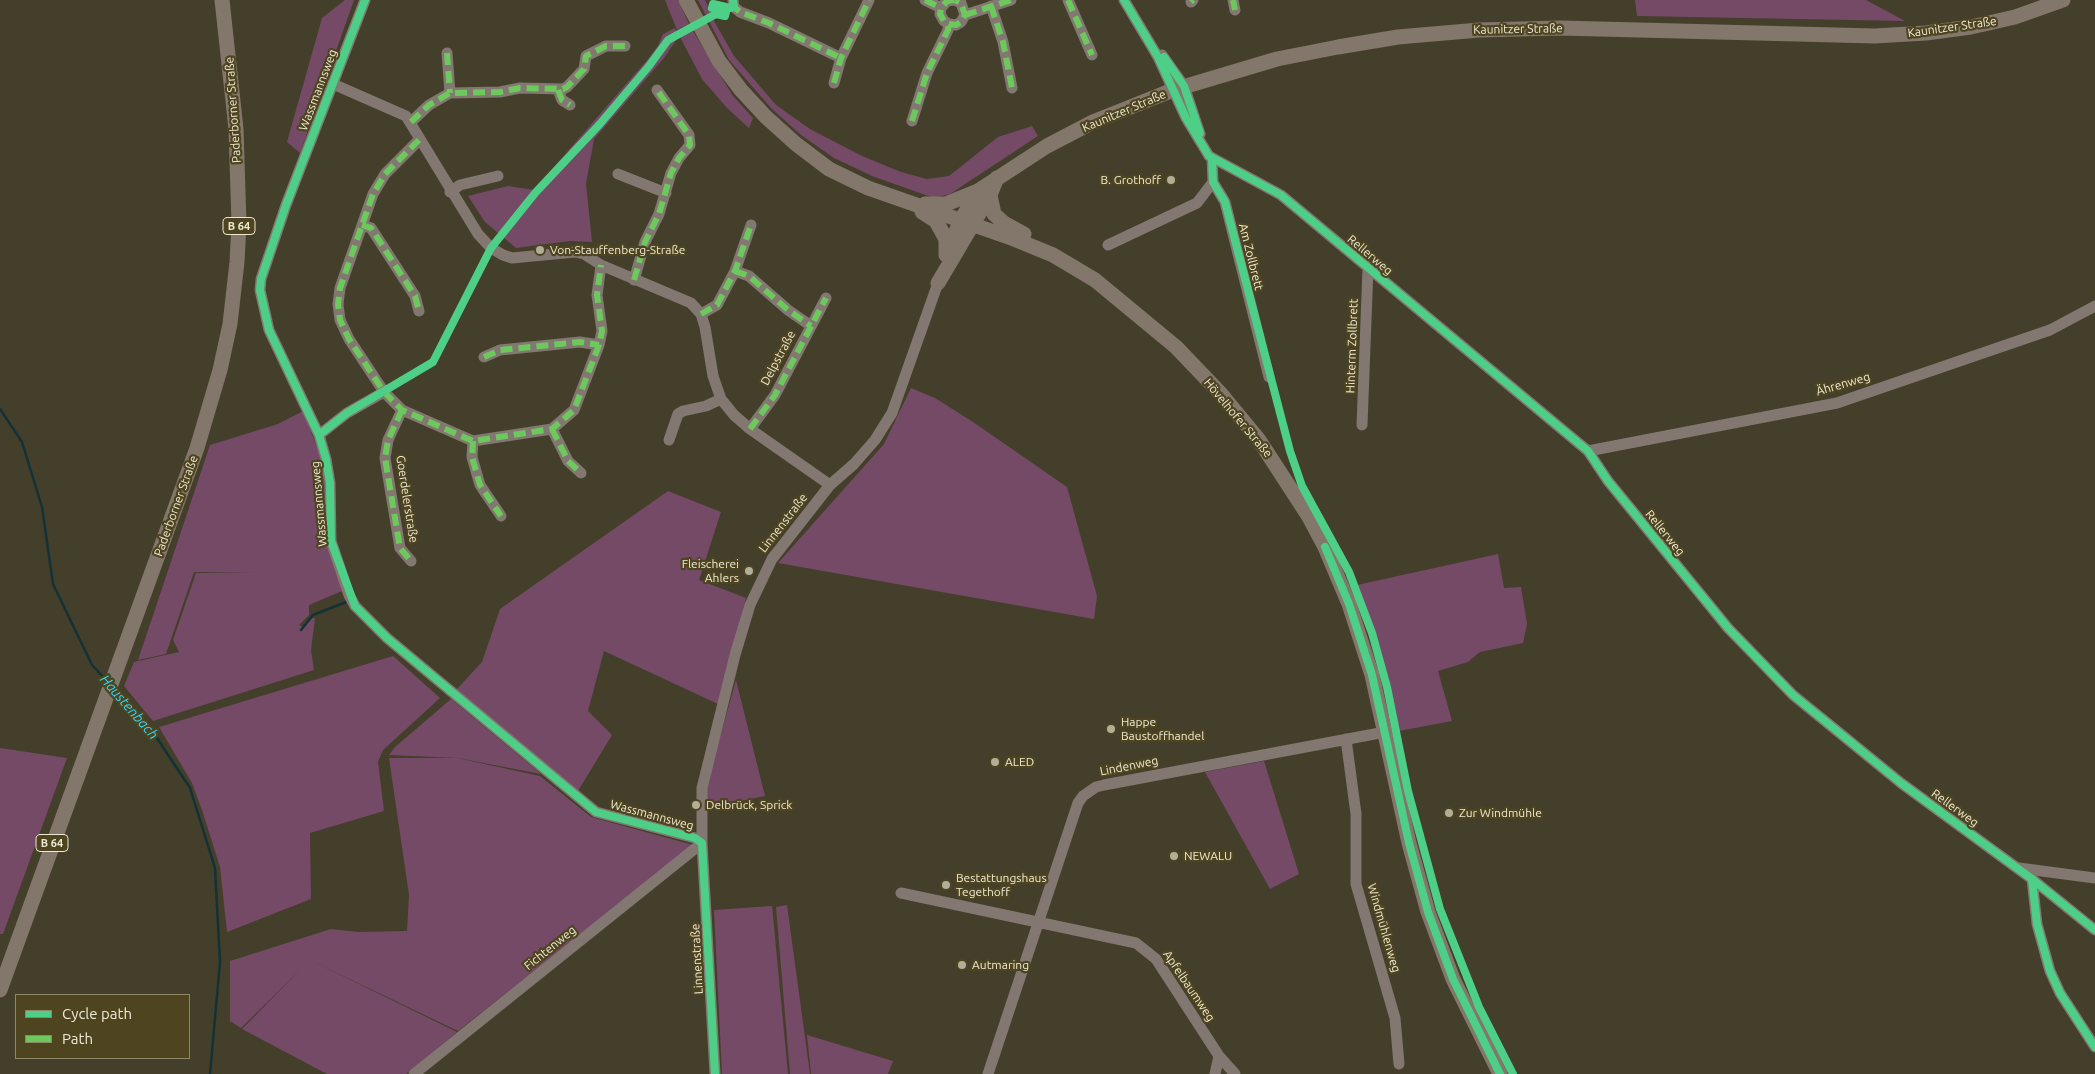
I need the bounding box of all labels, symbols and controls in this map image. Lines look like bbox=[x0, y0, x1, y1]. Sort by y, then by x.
street label: Kaunitzer Straße bbox=[1907, 14, 1997, 40]
street label: Kaunitzer Straße bbox=[1473, 21, 1563, 37]
street label: Wassmannsweg bbox=[296, 47, 340, 133]
street label: Paderborner Straße bbox=[222, 56, 244, 164]
street label: Kaunitzer Straße bbox=[1080, 87, 1168, 135]
place label: B. Grothoff bbox=[1100, 173, 1161, 187]
marker: B. Grothoff bbox=[1165, 174, 1177, 186]
road number: B 64 bbox=[223, 218, 255, 235]
street label: Am Zollbrett bbox=[1236, 222, 1266, 292]
street label: Rellerweg bbox=[1344, 232, 1396, 278]
place label: Von-Stauffenberg-Straße bbox=[550, 243, 685, 257]
marker: Von-Stauffenberg-Straße bbox=[534, 244, 546, 256]
street label: Hinterm Zollbrett bbox=[1343, 298, 1361, 394]
street label: Delpstraße bbox=[758, 328, 798, 388]
street label: Ährenweg bbox=[1814, 369, 1872, 399]
street label: Hövelhofer Straße bbox=[1201, 375, 1275, 461]
street label: Paderborner Straße bbox=[151, 454, 201, 558]
street label: Goerdelerstraße bbox=[393, 454, 421, 544]
street label: Wassmannsweg bbox=[308, 461, 330, 547]
street label: Linnenstraße bbox=[756, 491, 810, 555]
street label: Rellerweg bbox=[1642, 507, 1688, 559]
place label: Fleischerei Ahlers bbox=[682, 557, 739, 585]
marker: Fleischerei Ahlers bbox=[743, 565, 755, 577]
water label: Haustenbach bbox=[96, 671, 162, 743]
place label: Happe Baustoffhandel bbox=[1121, 715, 1204, 743]
marker: Happe Baustoffhandel bbox=[1105, 723, 1117, 735]
street label: Lindenweg bbox=[1099, 753, 1159, 779]
place label: ALED bbox=[1005, 755, 1034, 769]
marker: ALED bbox=[989, 756, 1001, 768]
street label: Rellerweg bbox=[1929, 786, 1981, 830]
street label: Wassmannsweg bbox=[609, 797, 695, 833]
place label: Delbrück, Sprick bbox=[706, 798, 792, 812]
marker: Delbrück, Sprick bbox=[690, 799, 702, 811]
place label: Zur Windmühle bbox=[1459, 806, 1542, 820]
marker: Zur Windmühle bbox=[1443, 807, 1455, 819]
road number: B 64 bbox=[36, 834, 68, 851]
place label: NEWALU bbox=[1184, 849, 1232, 863]
marker: NEWALU bbox=[1168, 850, 1180, 862]
place label: Bestattungshaus Tegethoff bbox=[956, 871, 1047, 899]
marker: Bestattungshaus Tegethoff bbox=[940, 879, 952, 891]
street label: Windmühlenweg bbox=[1364, 882, 1404, 974]
street label: Fichtenweg bbox=[521, 923, 579, 973]
street label: Linnenstraße bbox=[688, 923, 706, 995]
street label: Apfelbaumweg bbox=[1160, 948, 1218, 1024]
place label: Autmaring bbox=[972, 958, 1029, 972]
marker: Autmaring bbox=[956, 959, 968, 971]
legend bbox=[15, 994, 190, 1059]
text: Cycle path bbox=[62, 1005, 132, 1022]
text: Path bbox=[62, 1030, 93, 1047]

